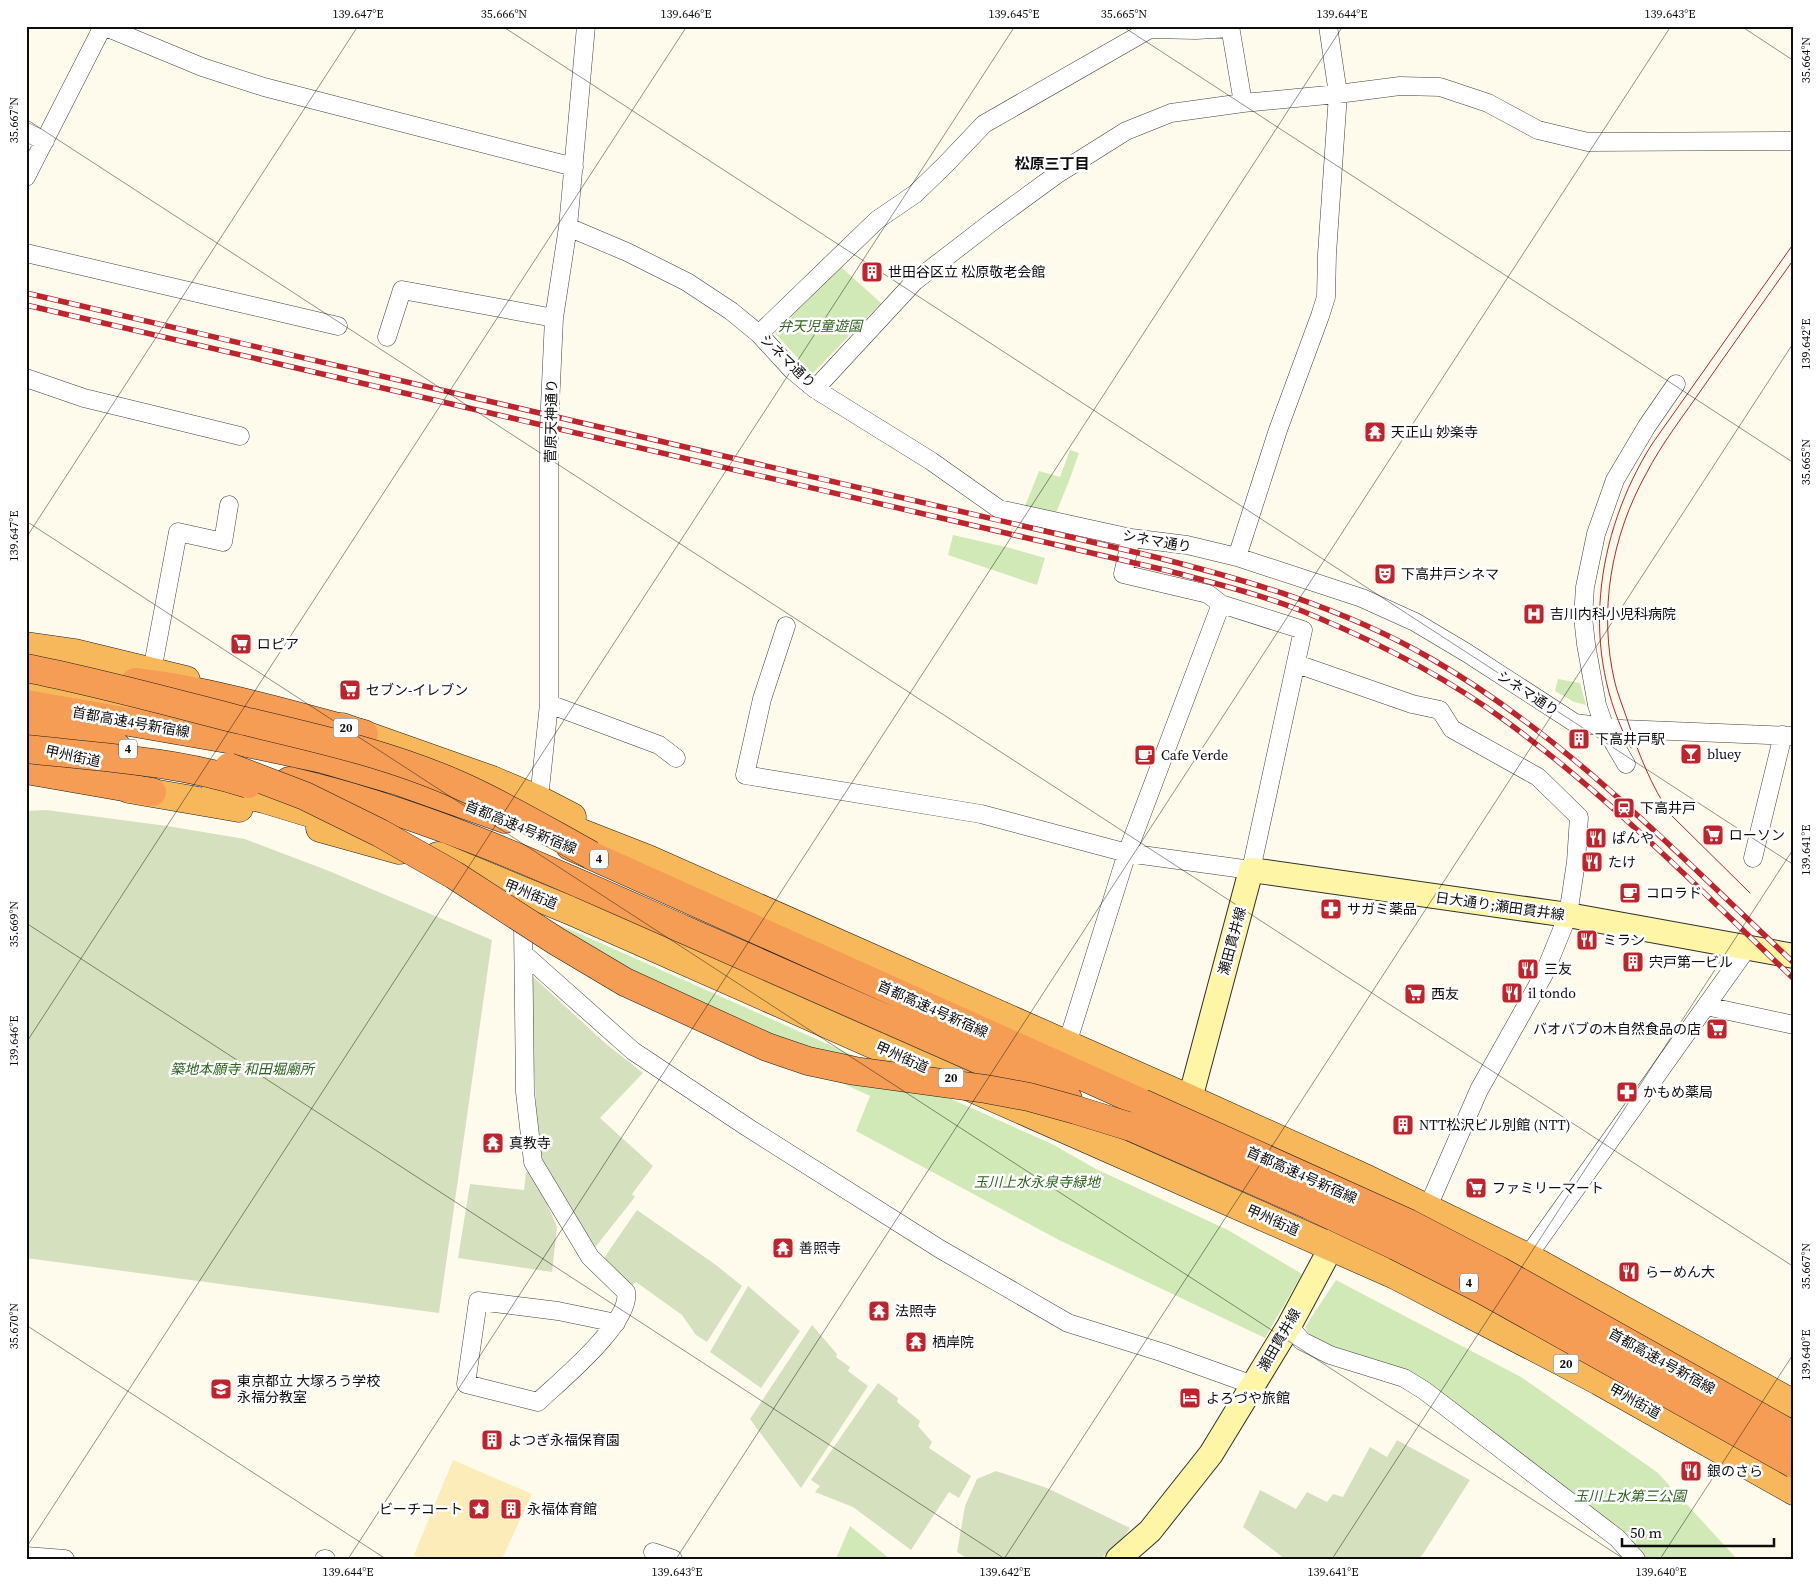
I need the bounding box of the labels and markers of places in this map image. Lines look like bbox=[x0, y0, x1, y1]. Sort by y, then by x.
building icon: 世田谷区立 松原敬老会館 bbox=[860, 260, 884, 284]
place label: 世田谷区立 松原敬老会館 bbox=[888, 262, 1045, 282]
temple icon: 天正山 妙楽寺 bbox=[1363, 420, 1387, 444]
place label: 天正山 妙楽寺 bbox=[1391, 422, 1478, 442]
theatre icon: 下高井戸シネマ bbox=[1373, 562, 1397, 586]
place label: 下高井戸シネマ bbox=[1401, 564, 1499, 584]
hospital icon: 吉川内科小児科病院 bbox=[1522, 602, 1546, 626]
place label: 吉川内科小児科病院 bbox=[1550, 604, 1676, 624]
supermarket icon: ロピア bbox=[229, 632, 253, 656]
place label: ロピア bbox=[257, 634, 299, 654]
supermarket icon: セブン-イレブン bbox=[338, 678, 362, 702]
place label: セブン-イレブン bbox=[366, 680, 468, 700]
building icon: 下高井戸駅 bbox=[1567, 727, 1591, 751]
place label: 下高井戸駅 bbox=[1595, 729, 1665, 749]
bar icon: bluey bbox=[1679, 742, 1703, 766]
cafe icon: Cafe Verde bbox=[1133, 743, 1157, 767]
place label: bluey bbox=[1707, 744, 1742, 764]
place label: Cafe Verde bbox=[1161, 745, 1228, 765]
station icon: 下高井戸 bbox=[1612, 796, 1636, 820]
place label: 下高井戸 bbox=[1640, 798, 1696, 818]
supermarket icon: ローソン bbox=[1701, 823, 1725, 847]
place label: ローソン bbox=[1729, 825, 1785, 845]
restaurant icon: ぱんや bbox=[1584, 826, 1608, 850]
place label: ぱんや bbox=[1612, 828, 1654, 848]
restaurant icon: たけ bbox=[1580, 850, 1604, 874]
place label: たけ bbox=[1608, 852, 1636, 872]
cafe icon: コロラド bbox=[1618, 881, 1642, 905]
place label: コロラド bbox=[1646, 883, 1702, 903]
pharmacy icon: サガミ薬品 bbox=[1319, 897, 1343, 921]
place label: サガミ薬品 bbox=[1347, 899, 1417, 919]
restaurant icon: ミラン bbox=[1575, 928, 1599, 952]
place label: ミラン bbox=[1603, 930, 1645, 950]
building icon: 宍戸第一ビル bbox=[1621, 950, 1645, 974]
place label: 宍戸第一ビル bbox=[1649, 952, 1733, 972]
restaurant icon: 三友 bbox=[1516, 957, 1540, 981]
place label: 三友 bbox=[1544, 959, 1572, 979]
restaurant icon: il tondo bbox=[1500, 981, 1524, 1005]
supermarket icon: 西友 bbox=[1403, 982, 1427, 1006]
place label: il tondo bbox=[1528, 983, 1576, 1003]
place label: 西友 bbox=[1431, 984, 1459, 1004]
supermarket icon: バオバブの木自然食品の店 bbox=[1705, 1017, 1729, 1041]
place label: バオバブの木自然食品の店 bbox=[1533, 1019, 1701, 1039]
pharmacy icon: かもめ薬局 bbox=[1615, 1080, 1639, 1104]
place label: かもめ薬局 bbox=[1643, 1082, 1713, 1102]
building icon: NTT松沢ビル別館 (NTT) bbox=[1391, 1113, 1415, 1137]
place label: NTT松沢ビル別館 (NTT) bbox=[1419, 1115, 1570, 1135]
temple icon: 真教寺 bbox=[481, 1131, 505, 1155]
place label: 真教寺 bbox=[509, 1133, 551, 1153]
supermarket icon: ファミリーマート bbox=[1464, 1176, 1488, 1200]
place label: ファミリーマート bbox=[1492, 1178, 1604, 1198]
temple icon: 善照寺 bbox=[771, 1236, 795, 1260]
place label: 善照寺 bbox=[799, 1238, 841, 1258]
restaurant icon: らーめん大 bbox=[1617, 1260, 1641, 1284]
place label: らーめん大 bbox=[1645, 1262, 1715, 1282]
temple icon: 法照寺 bbox=[867, 1299, 891, 1323]
place label: 法照寺 bbox=[895, 1301, 937, 1321]
temple icon: 栖岸院 bbox=[904, 1330, 928, 1354]
place label: 栖岸院 bbox=[932, 1332, 974, 1352]
place label: 東京都立 大塚ろう学校 永福分教室 bbox=[237, 1371, 380, 1407]
school or university icon: 東京都立 大塚ろう学校 永福分教室 bbox=[209, 1377, 233, 1401]
hotel icon: よろづや旅館 bbox=[1178, 1386, 1202, 1410]
place label: よろづや旅館 bbox=[1206, 1388, 1290, 1408]
building icon: よつぎ永福保育園 bbox=[480, 1428, 504, 1452]
place label: よつぎ永福保育園 bbox=[508, 1430, 620, 1450]
restaurant icon: 銀のさら bbox=[1679, 1459, 1703, 1483]
place label: 銀のさら bbox=[1707, 1461, 1763, 1481]
place icon: ビーチコート bbox=[467, 1497, 491, 1521]
building icon: 永福体育館 bbox=[499, 1497, 523, 1521]
place label: ビーチコート bbox=[379, 1499, 463, 1519]
place label: 永福体育館 bbox=[527, 1499, 597, 1519]

